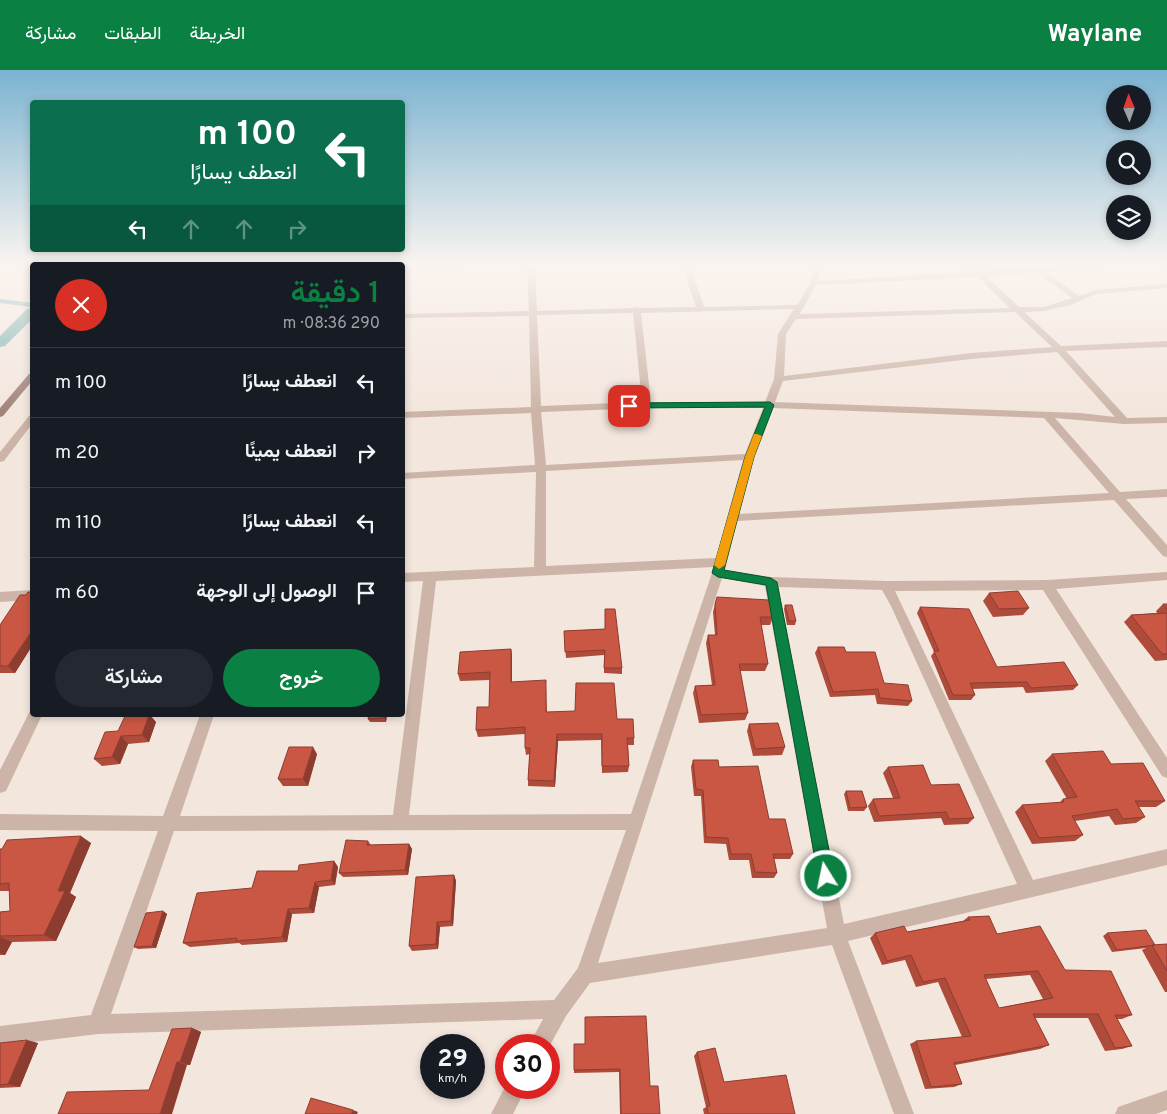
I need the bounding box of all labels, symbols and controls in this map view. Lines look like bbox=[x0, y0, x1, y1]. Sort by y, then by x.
text: Waylane bbox=[1048, 20, 1142, 50]
text: مشاركة bbox=[25, 23, 76, 46]
text: الطبقات bbox=[104, 23, 161, 46]
text: الخريطة bbox=[189, 23, 245, 46]
north arrow bbox=[1106, 85, 1151, 130]
map controls bbox=[1106, 85, 1151, 240]
text: 100 m bbox=[197, 113, 297, 157]
icon: left bbox=[315, 120, 380, 185]
button: search bbox=[1106, 140, 1151, 185]
text: انعطف يسارًا bbox=[190, 160, 297, 187]
button: layers bbox=[1106, 195, 1151, 240]
icon: left bbox=[124, 215, 152, 243]
icon: ahead bbox=[177, 215, 205, 243]
icon: ahead bbox=[230, 215, 258, 243]
icon: right bbox=[283, 215, 311, 243]
text: 1 دقيقة bbox=[290, 276, 380, 313]
button: close bbox=[55, 279, 107, 331]
text: 290 m · 08:36 bbox=[283, 314, 380, 334]
icon: left bbox=[352, 369, 380, 397]
text: انعطف يسارًا bbox=[242, 370, 337, 394]
text: 100 m bbox=[55, 371, 107, 395]
pin bbox=[608, 385, 650, 427]
icon: arrive bbox=[615, 392, 643, 420]
icon: right bbox=[352, 439, 380, 467]
text: انعطف يمينًا bbox=[245, 440, 337, 464]
text: 20 m bbox=[55, 441, 99, 465]
icon: left bbox=[352, 509, 380, 537]
text: انعطف يسارًا bbox=[242, 510, 337, 534]
text: 110 m bbox=[55, 511, 102, 535]
icon: arrive bbox=[352, 579, 380, 607]
text: الوصول إلى الوجهة bbox=[196, 580, 337, 604]
text: 60 m bbox=[55, 581, 99, 605]
button: مشاركة bbox=[55, 649, 213, 707]
button: خروج bbox=[223, 649, 380, 707]
position arrow bbox=[799, 849, 851, 901]
speed limit sign: 30 bbox=[495, 1034, 560, 1099]
text: 29 bbox=[437, 1044, 468, 1076]
text: km/h bbox=[438, 1071, 467, 1087]

